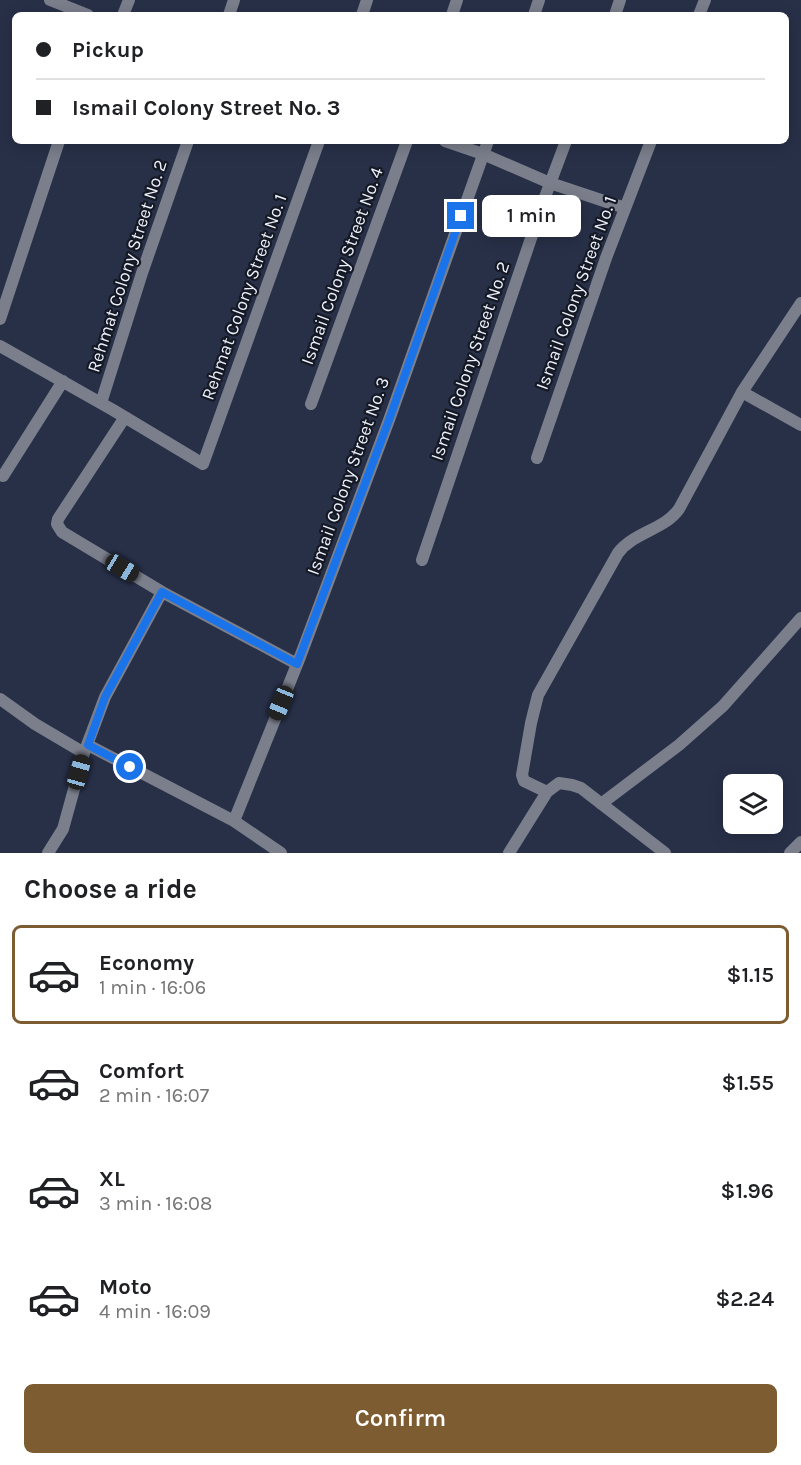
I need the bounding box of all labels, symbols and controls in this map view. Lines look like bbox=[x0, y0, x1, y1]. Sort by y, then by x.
text: Pickup bbox=[72, 37, 144, 63]
text: Ismail Colony Street No. 3 bbox=[72, 95, 341, 121]
street label: Rehmat Colony Street No. 2 bbox=[82, 157, 172, 375]
street label: Ismail Colony Street No. 4 bbox=[296, 164, 388, 368]
street label: Rehmat Colony Street No. 1 bbox=[196, 191, 292, 403]
street label: Ismail Colony Street No. 1 bbox=[531, 193, 621, 393]
callout: 1 min bbox=[482, 195, 581, 237]
route end bbox=[447, 202, 474, 229]
text: 1 min bbox=[507, 204, 556, 227]
street label: Ismail Colony Street No. 2 bbox=[426, 259, 514, 463]
street label: Ismail Colony Street No. 3 bbox=[302, 374, 394, 578]
car bbox=[102, 551, 142, 585]
car bbox=[266, 683, 296, 723]
car bbox=[65, 752, 93, 792]
route start bbox=[116, 753, 143, 780]
map controls bbox=[723, 774, 783, 834]
button: layers bbox=[723, 774, 783, 834]
text: Choose a ride bbox=[24, 873, 197, 905]
icon: car bbox=[27, 948, 81, 1002]
text: Economy bbox=[99, 950, 194, 976]
text: $1.15 bbox=[727, 962, 774, 988]
text: 1 min · 16:06 bbox=[99, 976, 206, 999]
icon: car bbox=[27, 1056, 81, 1110]
text: Comfort bbox=[99, 1058, 184, 1084]
text: $1.55 bbox=[722, 1070, 774, 1096]
text: 2 min · 16:07 bbox=[99, 1084, 209, 1107]
icon: car bbox=[27, 1164, 81, 1218]
text: XL bbox=[99, 1166, 125, 1192]
text: $1.96 bbox=[721, 1178, 774, 1204]
text: 3 min · 16:08 bbox=[99, 1192, 212, 1215]
icon: car bbox=[27, 1272, 81, 1326]
text: Moto bbox=[99, 1274, 152, 1300]
text: $2.24 bbox=[716, 1286, 774, 1312]
text: 4 min · 16:09 bbox=[99, 1300, 211, 1323]
button: Confirm bbox=[24, 1384, 777, 1453]

